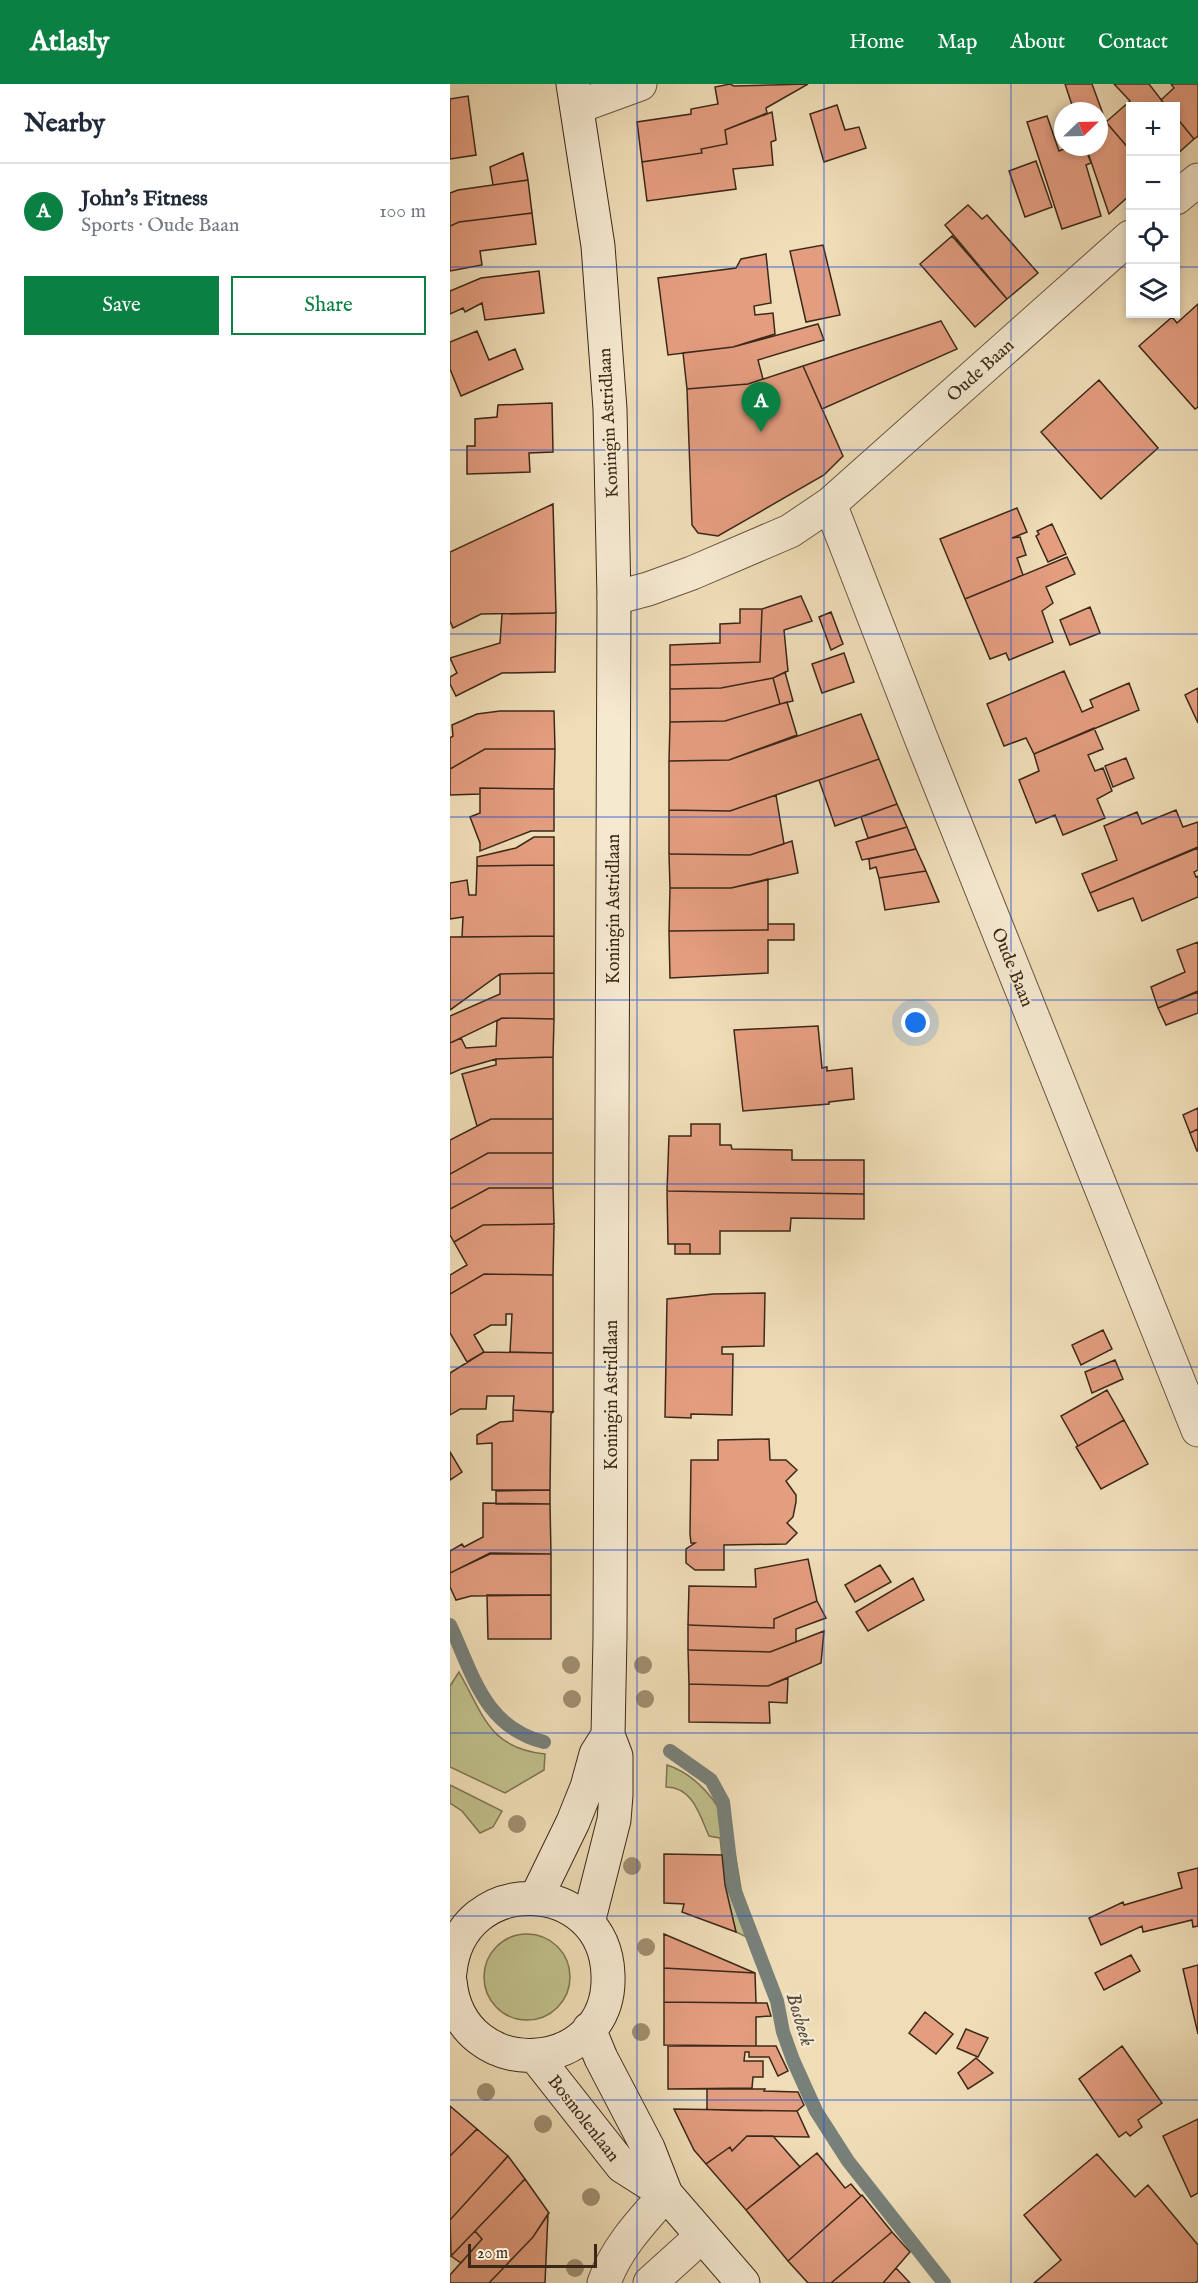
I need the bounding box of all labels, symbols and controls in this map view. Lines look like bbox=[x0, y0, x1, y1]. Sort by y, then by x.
text: Atlasly bbox=[30, 25, 109, 60]
text: Home bbox=[849, 29, 904, 56]
text: Map bbox=[937, 29, 977, 56]
text: About bbox=[1010, 29, 1065, 56]
text: Contact bbox=[1098, 29, 1168, 56]
north arrow bbox=[1054, 102, 1108, 156]
map controls bbox=[1126, 102, 1180, 318]
button: + bbox=[1126, 102, 1180, 156]
text: Nearby bbox=[24, 107, 105, 140]
button: − bbox=[1126, 156, 1180, 210]
text: John's Fitness bbox=[81, 185, 208, 213]
text: A bbox=[37, 199, 50, 224]
text: 100 m bbox=[379, 199, 426, 224]
button: locate bbox=[1126, 210, 1180, 264]
text: Sports · Oude Baan bbox=[81, 213, 240, 238]
button: layers bbox=[1126, 264, 1180, 318]
button: Save bbox=[24, 276, 219, 335]
button: Share bbox=[231, 276, 426, 335]
street label: Oude Baan bbox=[942, 334, 1020, 407]
street label: Koningin Astridlaan bbox=[594, 347, 625, 499]
pin: A bbox=[742, 382, 780, 432]
street label: Koningin Astridlaan bbox=[603, 833, 626, 984]
street label: Oude Baan bbox=[985, 925, 1038, 1011]
your location bbox=[901, 1008, 930, 1037]
street label: Koningin Astridlaan bbox=[601, 1319, 624, 1470]
water label: Bosbeek bbox=[780, 1990, 819, 2049]
street label: Bosmolenlaan bbox=[542, 2071, 624, 2167]
scale bar bbox=[468, 2241, 597, 2268]
text: 20 m bbox=[477, 2244, 508, 2264]

